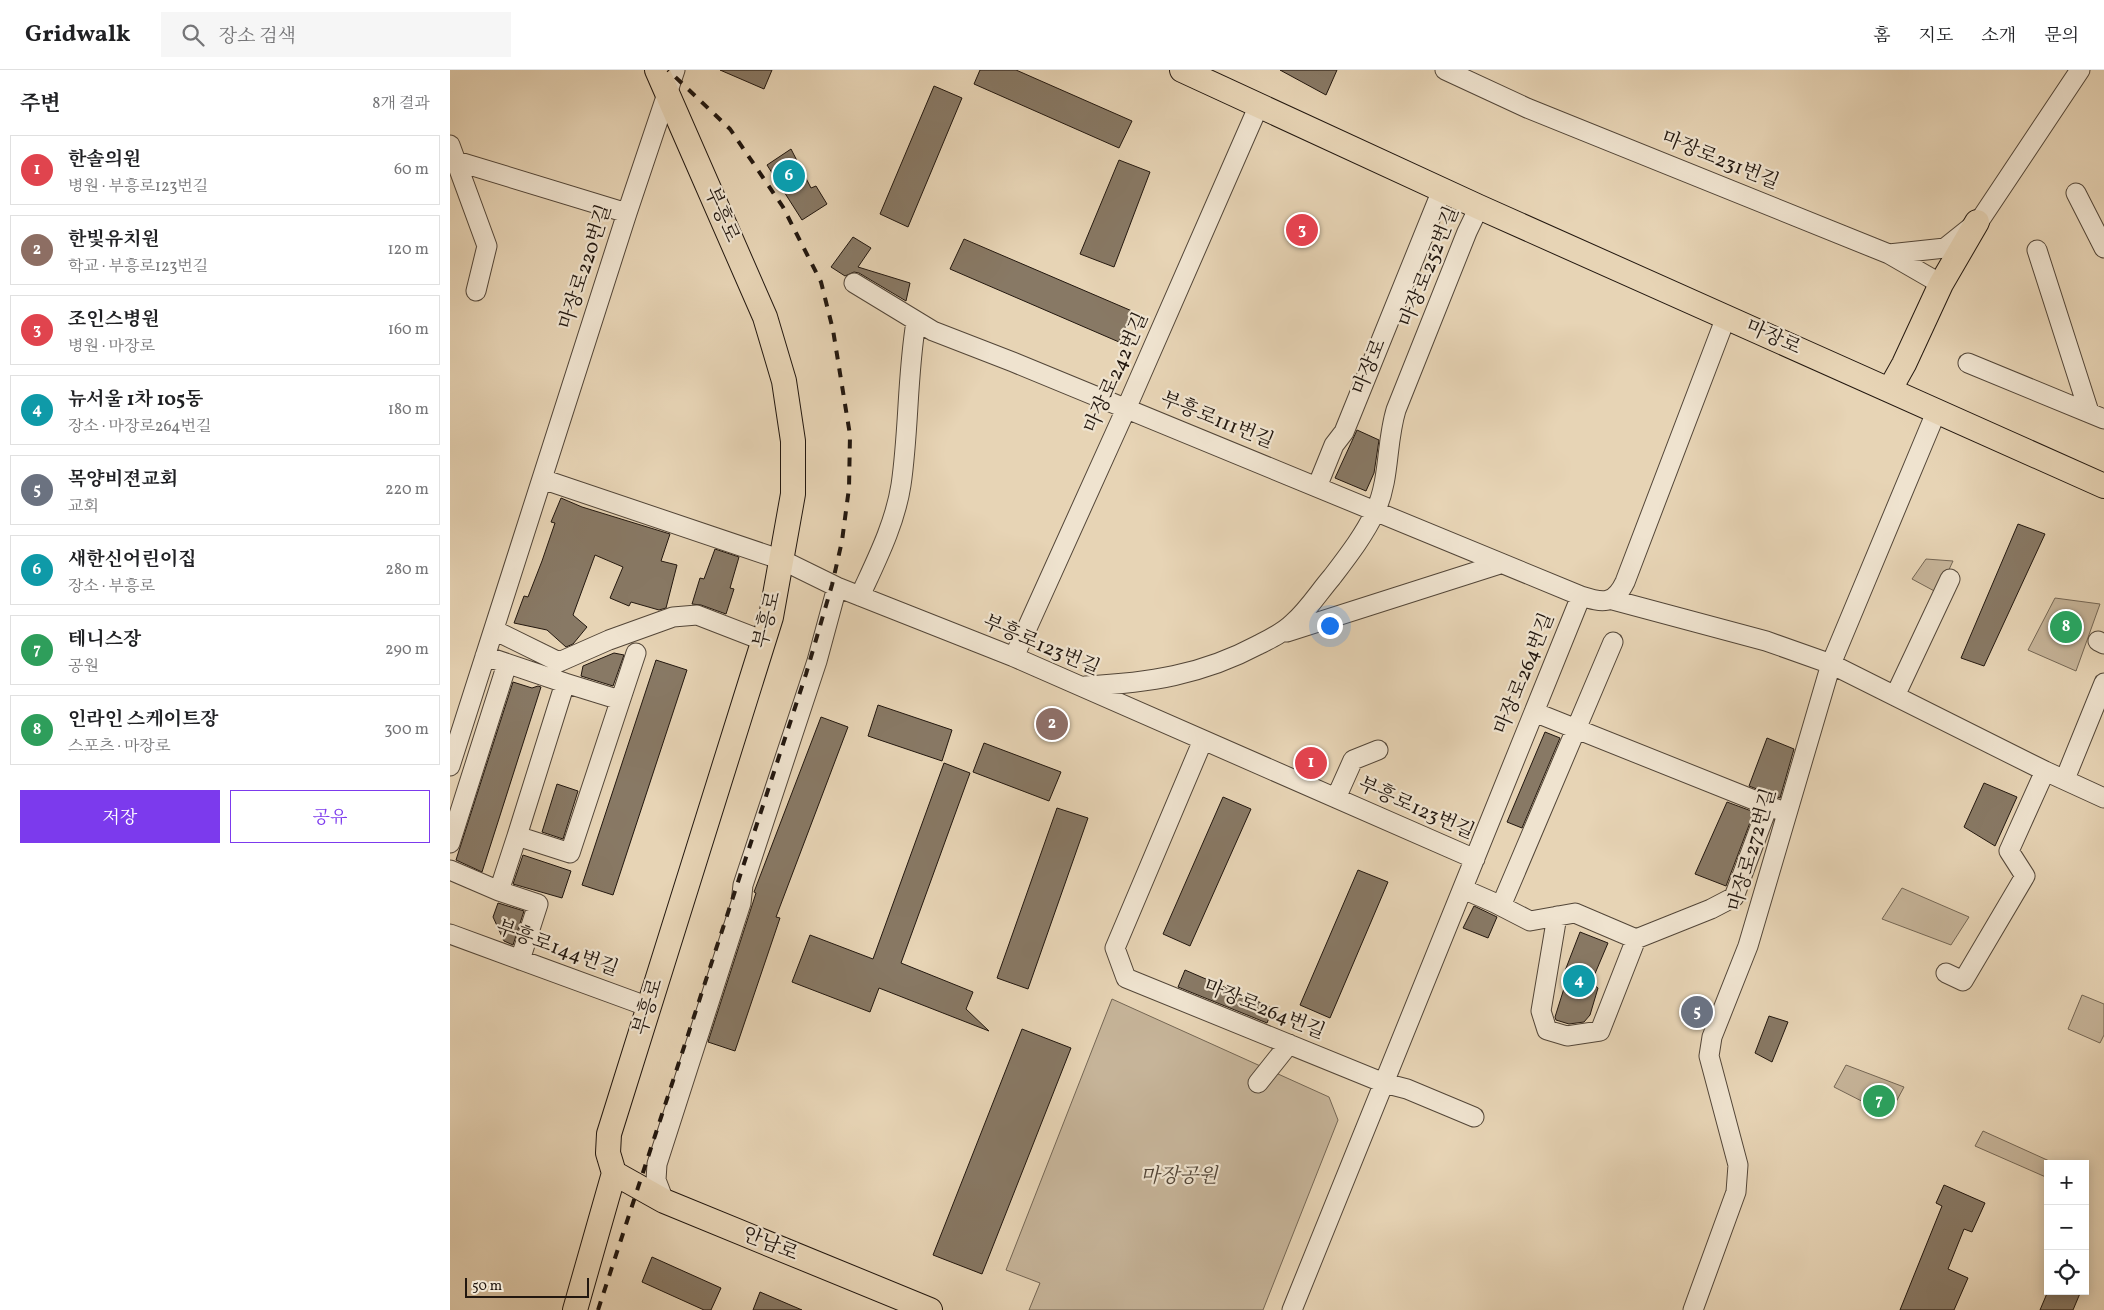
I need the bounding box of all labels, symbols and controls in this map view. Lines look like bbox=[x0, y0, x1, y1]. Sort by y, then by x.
search box bbox=[161, 12, 511, 57]
text: Gridwalk bbox=[25, 18, 131, 52]
icon: search bbox=[179, 21, 207, 49]
text: 장소 검색 bbox=[219, 24, 296, 50]
text: 홈 bbox=[1873, 24, 1891, 49]
text: 지도 bbox=[1919, 24, 1953, 49]
text: 소개 bbox=[1981, 24, 2016, 49]
text: 문의 bbox=[2044, 24, 2079, 49]
text: 주변 bbox=[20, 90, 61, 119]
text: 8개 결과 bbox=[372, 93, 430, 115]
street label: 마장로231번길 bbox=[1657, 125, 1783, 197]
text: 한솔의원 bbox=[68, 147, 141, 173]
pin: 6 bbox=[773, 157, 805, 195]
text: 1 bbox=[34, 159, 40, 181]
text: 60 m bbox=[394, 159, 429, 181]
text: 병원 · 부흥로123번길 bbox=[68, 176, 208, 198]
street label: 부흥로 bbox=[696, 183, 746, 247]
street label: 마장로220번길 bbox=[553, 201, 619, 333]
street label: 마장로252번길 bbox=[1393, 203, 1467, 331]
pin: 3 bbox=[1286, 211, 1318, 249]
text: 한빛유치원 bbox=[68, 227, 160, 253]
text: 2 bbox=[33, 239, 41, 261]
text: 120 m bbox=[387, 239, 429, 261]
text: 학교 · 부흥로123번길 bbox=[68, 256, 208, 278]
text: 조인스병원 bbox=[68, 307, 160, 333]
street label: 마장로242번길 bbox=[1078, 308, 1156, 438]
street label: 마장로 bbox=[1741, 313, 1805, 363]
text: 3 bbox=[33, 319, 41, 341]
text: 160 m bbox=[388, 319, 429, 341]
street label: 마장로 bbox=[1346, 335, 1394, 399]
text: 병원 · 마장로 bbox=[68, 336, 155, 358]
street label: 부흥로111번길 bbox=[1156, 386, 1278, 456]
text: 뉴서울 1차 105동 bbox=[68, 387, 203, 413]
text: 4 bbox=[32, 399, 42, 421]
text: 180 m bbox=[388, 399, 429, 421]
text: 장소 · 마장로264번길 bbox=[68, 416, 212, 438]
text: 목양비젼교회 bbox=[68, 467, 178, 493]
text: 5 bbox=[33, 479, 41, 501]
text: 220 m bbox=[385, 479, 429, 501]
text: 교회 bbox=[68, 496, 99, 518]
text: 새한신어린이집 bbox=[68, 547, 196, 573]
text: 6 bbox=[33, 559, 41, 581]
text: 280 m bbox=[385, 559, 429, 581]
text: 장소 · 부흥로 bbox=[68, 576, 155, 598]
street label: 부흥로 bbox=[747, 588, 789, 652]
pin: 8 bbox=[2050, 608, 2082, 646]
street label: 부흥로123번길 bbox=[978, 609, 1104, 683]
street label: 마장로264번길 bbox=[1488, 609, 1562, 739]
your location bbox=[1317, 613, 1343, 639]
text: 테니스장 bbox=[68, 627, 141, 653]
text: 7 bbox=[33, 639, 41, 661]
text: 290 m bbox=[385, 639, 429, 661]
text: 공원 bbox=[68, 656, 99, 678]
pin: 2 bbox=[1036, 705, 1068, 743]
text: 인라인 스케이트장 bbox=[68, 707, 219, 733]
text: 8 bbox=[33, 719, 41, 741]
text: 300 m bbox=[384, 719, 429, 741]
text: 스포츠 · 마장로 bbox=[68, 736, 170, 758]
pin: 1 bbox=[1295, 744, 1327, 782]
street label: 부흥로123번길 bbox=[1353, 771, 1479, 847]
street label: 마장로272번길 bbox=[1722, 785, 1784, 915]
button: 저장 bbox=[20, 790, 220, 843]
button: 공유 bbox=[230, 790, 430, 843]
street label: 부흥로144번길 bbox=[492, 914, 622, 984]
pin: 4 bbox=[1563, 962, 1595, 1000]
street label: 마장로264번길 bbox=[1199, 973, 1329, 1047]
street label: 부흥로 bbox=[627, 975, 671, 1039]
pin: 5 bbox=[1681, 993, 1713, 1031]
pin: 7 bbox=[1863, 1082, 1895, 1120]
map controls bbox=[2044, 1160, 2089, 1295]
button: + bbox=[2044, 1160, 2089, 1205]
park label: 마장공원 bbox=[1140, 1163, 1219, 1191]
button: − bbox=[2044, 1205, 2089, 1250]
street label: 안남로 bbox=[738, 1221, 802, 1269]
button: locate bbox=[2044, 1250, 2089, 1295]
scale bar bbox=[465, 1275, 589, 1298]
text: 50 m bbox=[472, 1277, 502, 1296]

